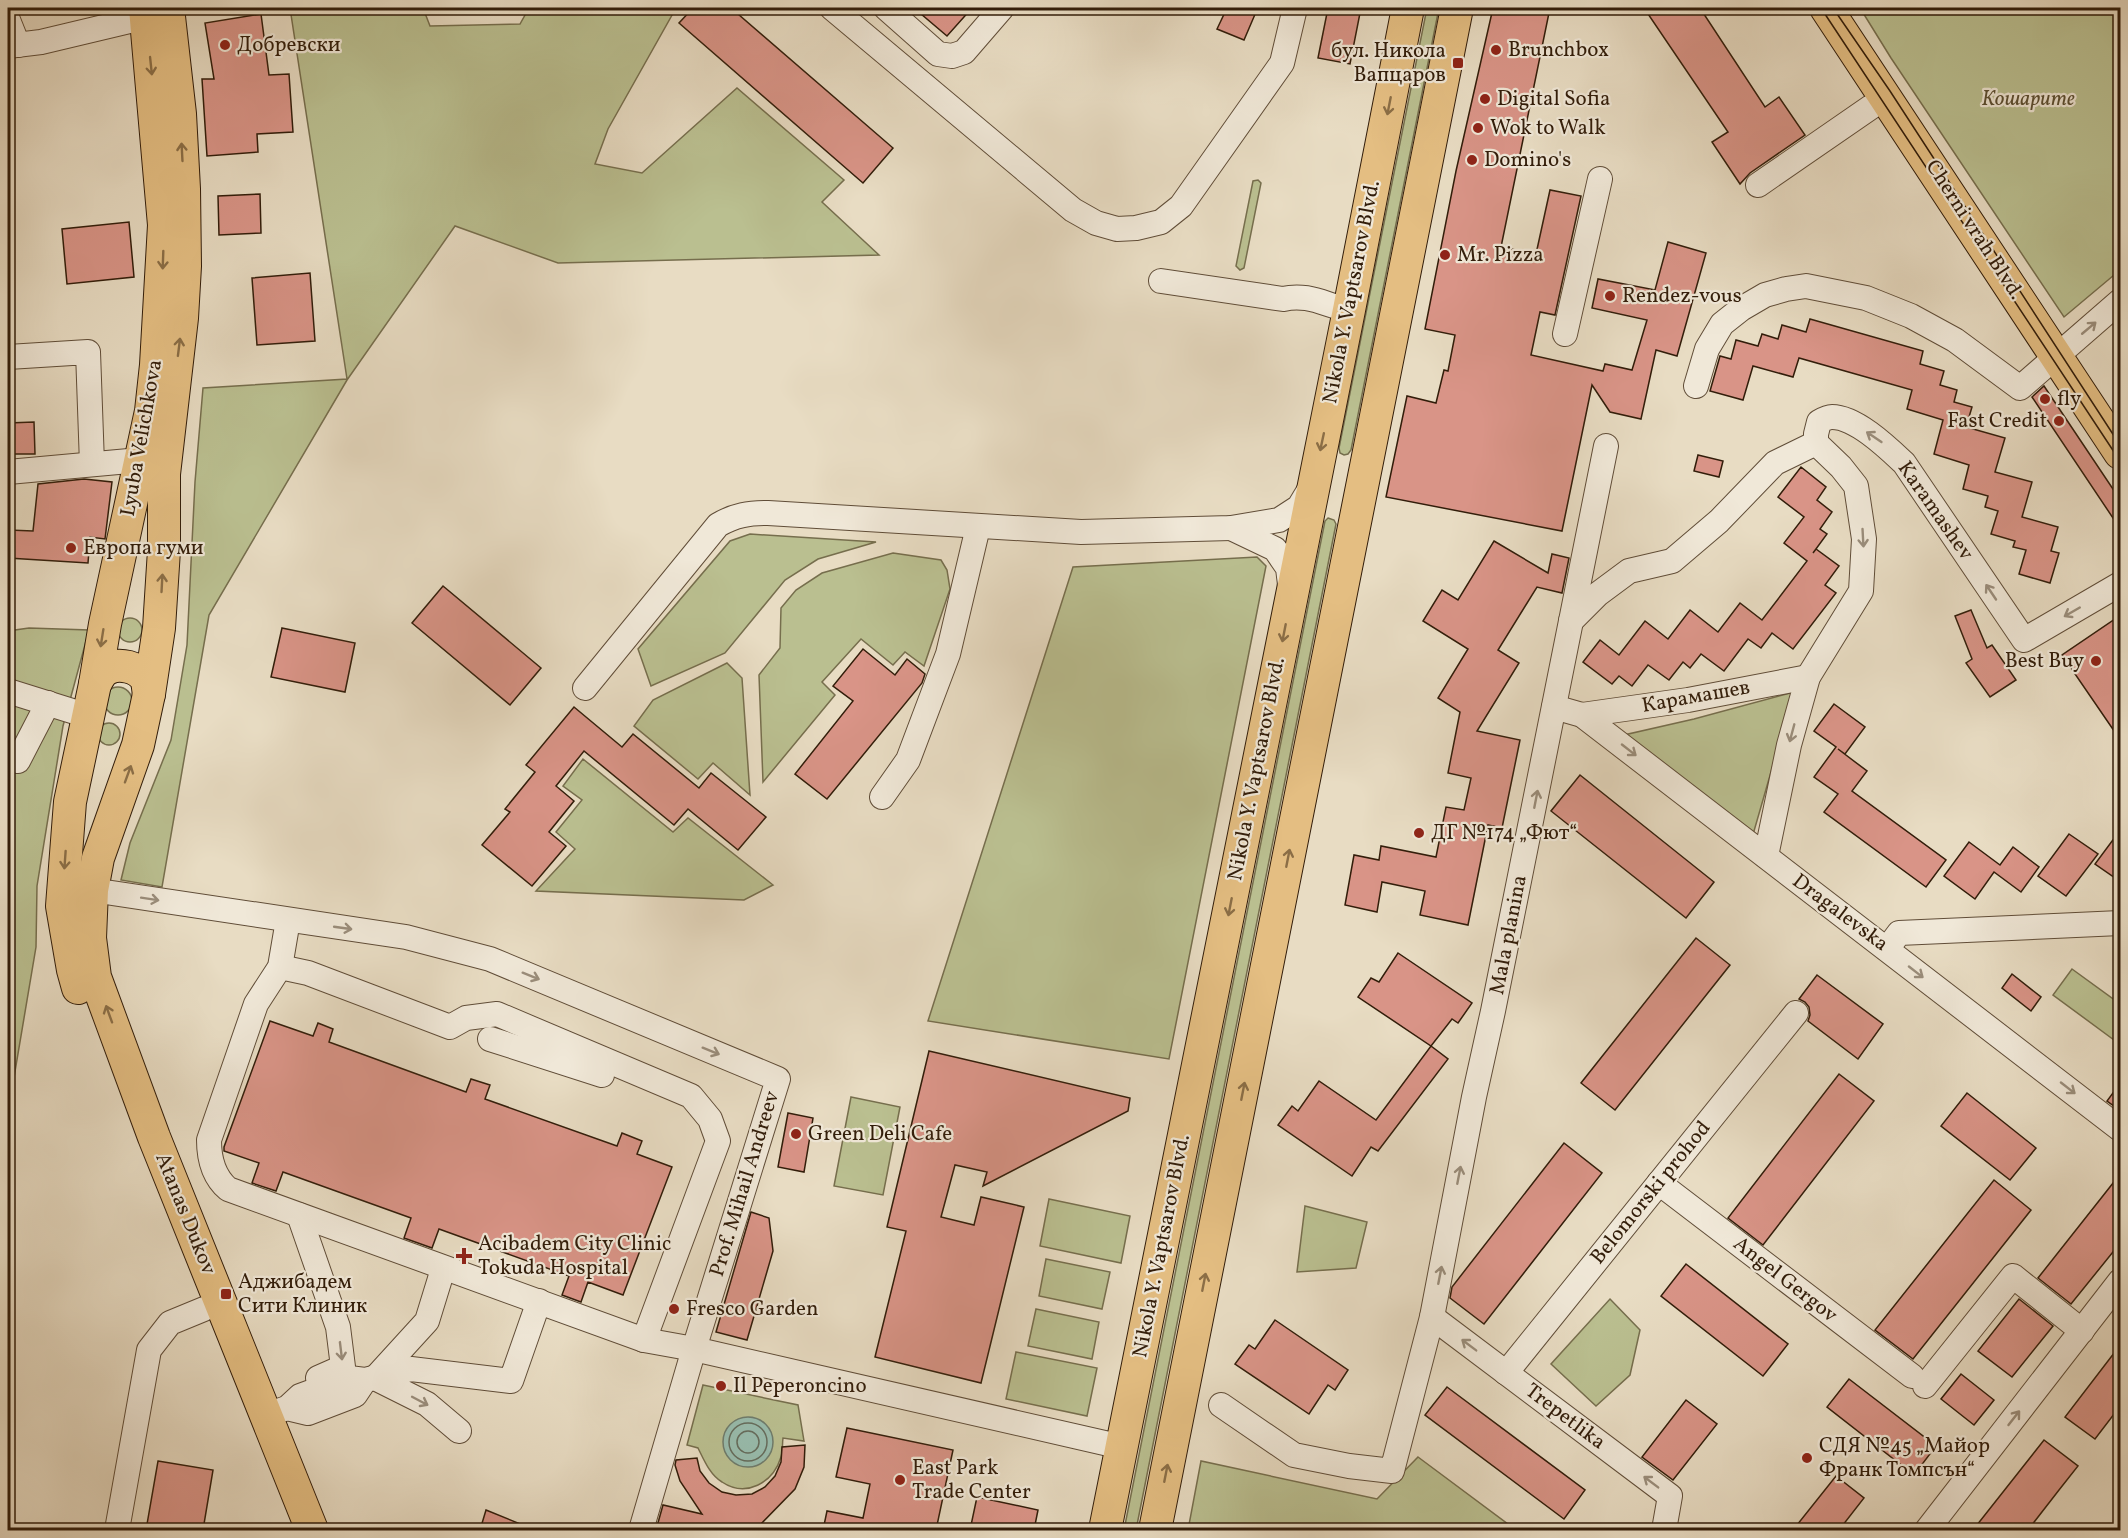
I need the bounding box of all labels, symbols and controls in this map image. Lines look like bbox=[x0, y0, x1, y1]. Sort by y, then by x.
place label: Добревски bbox=[237, 31, 341, 60]
place label: Brunchbox bbox=[1508, 36, 1609, 65]
place label: бул. Никола Вапцаров bbox=[1331, 37, 1446, 90]
marker: Добревски bbox=[218, 38, 232, 52]
marker: Brunchbox bbox=[1489, 43, 1503, 57]
one-way arrow bbox=[146, 55, 157, 75]
marker: бул. Никола Вапцаров bbox=[1451, 56, 1465, 70]
place label: Digital Sofia bbox=[1497, 85, 1610, 114]
park label: Кошарите bbox=[1981, 85, 2075, 114]
marker: Digital Sofia bbox=[1478, 92, 1492, 106]
one-way arrow bbox=[1383, 96, 1394, 115]
place label: Wok to Walk bbox=[1490, 114, 1606, 143]
marker: Wok to Walk bbox=[1471, 121, 1485, 135]
one-way arrow bbox=[177, 143, 188, 163]
place label: Domino's bbox=[1484, 146, 1571, 175]
marker: Domino's bbox=[1465, 153, 1479, 167]
street label: Cherni vrah Blvd. bbox=[1918, 154, 2030, 306]
street label: Nikola Y. Vaptsarov Blvd. bbox=[1316, 178, 1388, 406]
place label: Mr. Pizza bbox=[1457, 241, 1544, 270]
marker: Mr. Pizza bbox=[1438, 248, 1452, 262]
one-way arrow bbox=[158, 250, 169, 270]
place label: Rendez-vous bbox=[1622, 282, 1742, 311]
marker: Rendez-vous bbox=[1603, 289, 1617, 303]
one-way arrow bbox=[2080, 322, 2096, 335]
one-way arrow bbox=[173, 338, 184, 357]
street label: Lyuba Velichkova bbox=[114, 357, 170, 519]
place label: fly bbox=[2057, 385, 2082, 414]
marker: fly bbox=[2038, 392, 2052, 406]
place label: Fast Credit bbox=[1947, 407, 2047, 436]
marker: Fast Credit bbox=[2052, 414, 2066, 428]
one-way arrow bbox=[1316, 431, 1327, 451]
one-way arrow bbox=[1866, 431, 1883, 443]
street label: Karamashev bbox=[1890, 455, 1980, 567]
one-way arrow bbox=[1857, 528, 1868, 548]
place label: Европа гуми bbox=[83, 534, 204, 563]
marker: Европа гуми bbox=[64, 541, 78, 555]
one-way arrow bbox=[156, 574, 167, 594]
one-way arrow bbox=[1985, 584, 1997, 600]
one-way arrow bbox=[2064, 606, 2081, 618]
one-way arrow bbox=[1278, 623, 1289, 642]
one-way arrow bbox=[96, 628, 107, 648]
place label: Best Buy bbox=[2005, 647, 2085, 676]
marker: Best Buy bbox=[2089, 654, 2103, 668]
street label: Nikola Y. Vaptsarov Blvd. bbox=[1221, 655, 1293, 883]
street label: Карамашев bbox=[1640, 673, 1752, 721]
one-way arrow bbox=[1786, 723, 1797, 742]
one-way arrow bbox=[1620, 744, 1636, 757]
one-way arrow bbox=[123, 765, 134, 784]
one-way arrow bbox=[1531, 789, 1542, 809]
place label: ДГ №174 „Фют“ bbox=[1431, 819, 1577, 848]
marker: ДГ №174 „Фют“ bbox=[1412, 826, 1426, 840]
one-way arrow bbox=[1283, 849, 1294, 868]
one-way arrow bbox=[59, 850, 70, 870]
street label: Dragalevska bbox=[1786, 867, 1894, 959]
street label: Mala planina bbox=[1483, 873, 1535, 997]
one-way arrow bbox=[140, 894, 159, 905]
one-way arrow bbox=[1224, 896, 1235, 916]
one-way arrow bbox=[333, 922, 352, 933]
one-way arrow bbox=[1908, 965, 1924, 978]
one-way arrow bbox=[521, 971, 540, 982]
one-way arrow bbox=[103, 1006, 114, 1024]
one-way arrow bbox=[701, 1046, 720, 1057]
one-way arrow bbox=[1237, 1081, 1249, 1100]
one-way arrow bbox=[2059, 1082, 2075, 1095]
street label: Prof. Mihail Andreev bbox=[703, 1088, 787, 1280]
street label: Belomorski prohod bbox=[1584, 1115, 1718, 1271]
place label: Green Deli Cafe bbox=[808, 1120, 952, 1149]
marker: Green Deli Cafe bbox=[789, 1127, 803, 1141]
street label: Nikola Y. Vaptsarov Blvd. bbox=[1126, 1132, 1198, 1360]
street label: Atanas Dukov bbox=[147, 1149, 223, 1279]
one-way arrow bbox=[1454, 1165, 1465, 1185]
place label: Acibadem City Clinic Tokuda Hospital bbox=[478, 1230, 672, 1283]
street label: Angel Gergov bbox=[1727, 1230, 1843, 1330]
marker: Acibadem City Clinic Tokuda Hospital bbox=[455, 1247, 473, 1265]
one-way arrow bbox=[1435, 1265, 1446, 1285]
place label: Аджибадем Сити Клиник bbox=[238, 1268, 367, 1321]
one-way arrow bbox=[1199, 1273, 1210, 1292]
marker: Аджибадем Сити Клиник bbox=[219, 1287, 233, 1301]
place label: Fresco Garden bbox=[686, 1295, 819, 1324]
marker: Fresco Garden bbox=[667, 1302, 681, 1316]
one-way arrow bbox=[1461, 1338, 1477, 1351]
one-way arrow bbox=[336, 1340, 347, 1360]
place label: Il Peperoncino bbox=[733, 1372, 867, 1401]
street label: Trepetlika bbox=[1519, 1377, 1611, 1457]
marker: Il Peperoncino bbox=[714, 1379, 728, 1393]
one-way arrow bbox=[410, 1395, 428, 1407]
one-way arrow bbox=[2008, 1410, 2021, 1426]
place label: СДЯ №45 „Майор Франк Томпсън“ bbox=[1819, 1432, 1990, 1485]
marker: СДЯ №45 „Майор Франк Томпсън“ bbox=[1800, 1451, 1814, 1465]
place label: East Park Trade Center bbox=[912, 1454, 1031, 1507]
one-way arrow bbox=[1161, 1464, 1172, 1483]
marker: East Park Trade Center bbox=[893, 1473, 907, 1487]
one-way arrow bbox=[1643, 1476, 1659, 1488]

